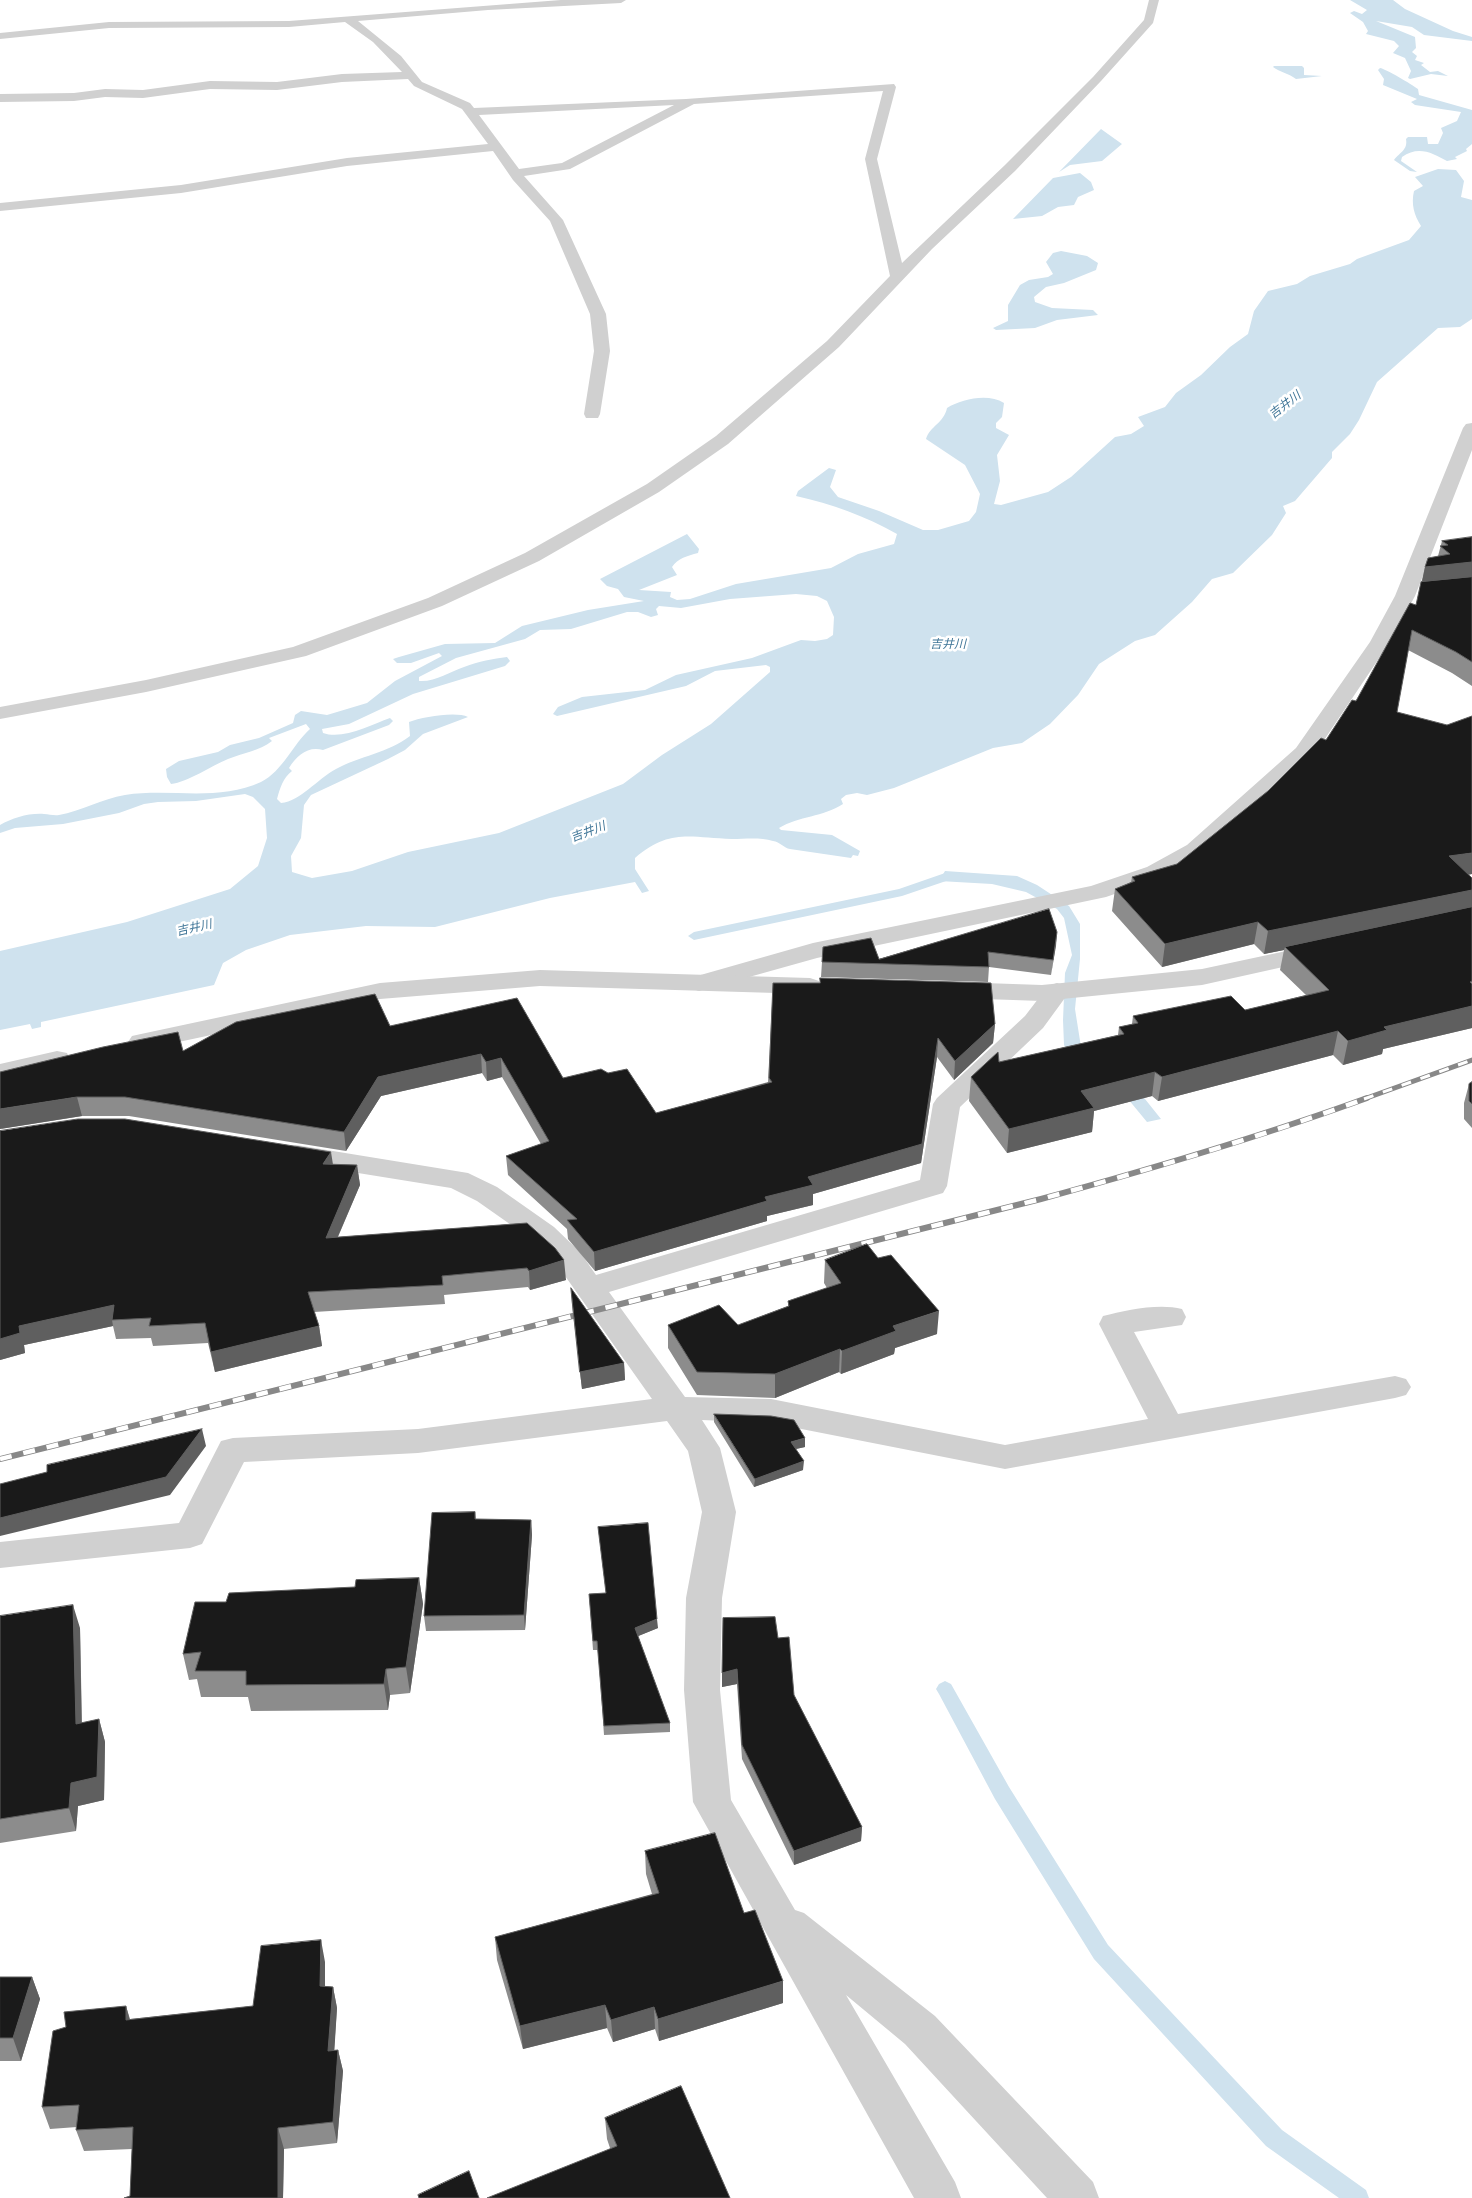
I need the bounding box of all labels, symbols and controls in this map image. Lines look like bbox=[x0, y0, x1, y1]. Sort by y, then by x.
water label: 吉井川 bbox=[1266, 388, 1304, 422]
water label: 吉井川 bbox=[930, 637, 966, 651]
water label: 吉井川 bbox=[569, 819, 607, 845]
water label: 吉井川 bbox=[175, 917, 213, 939]

